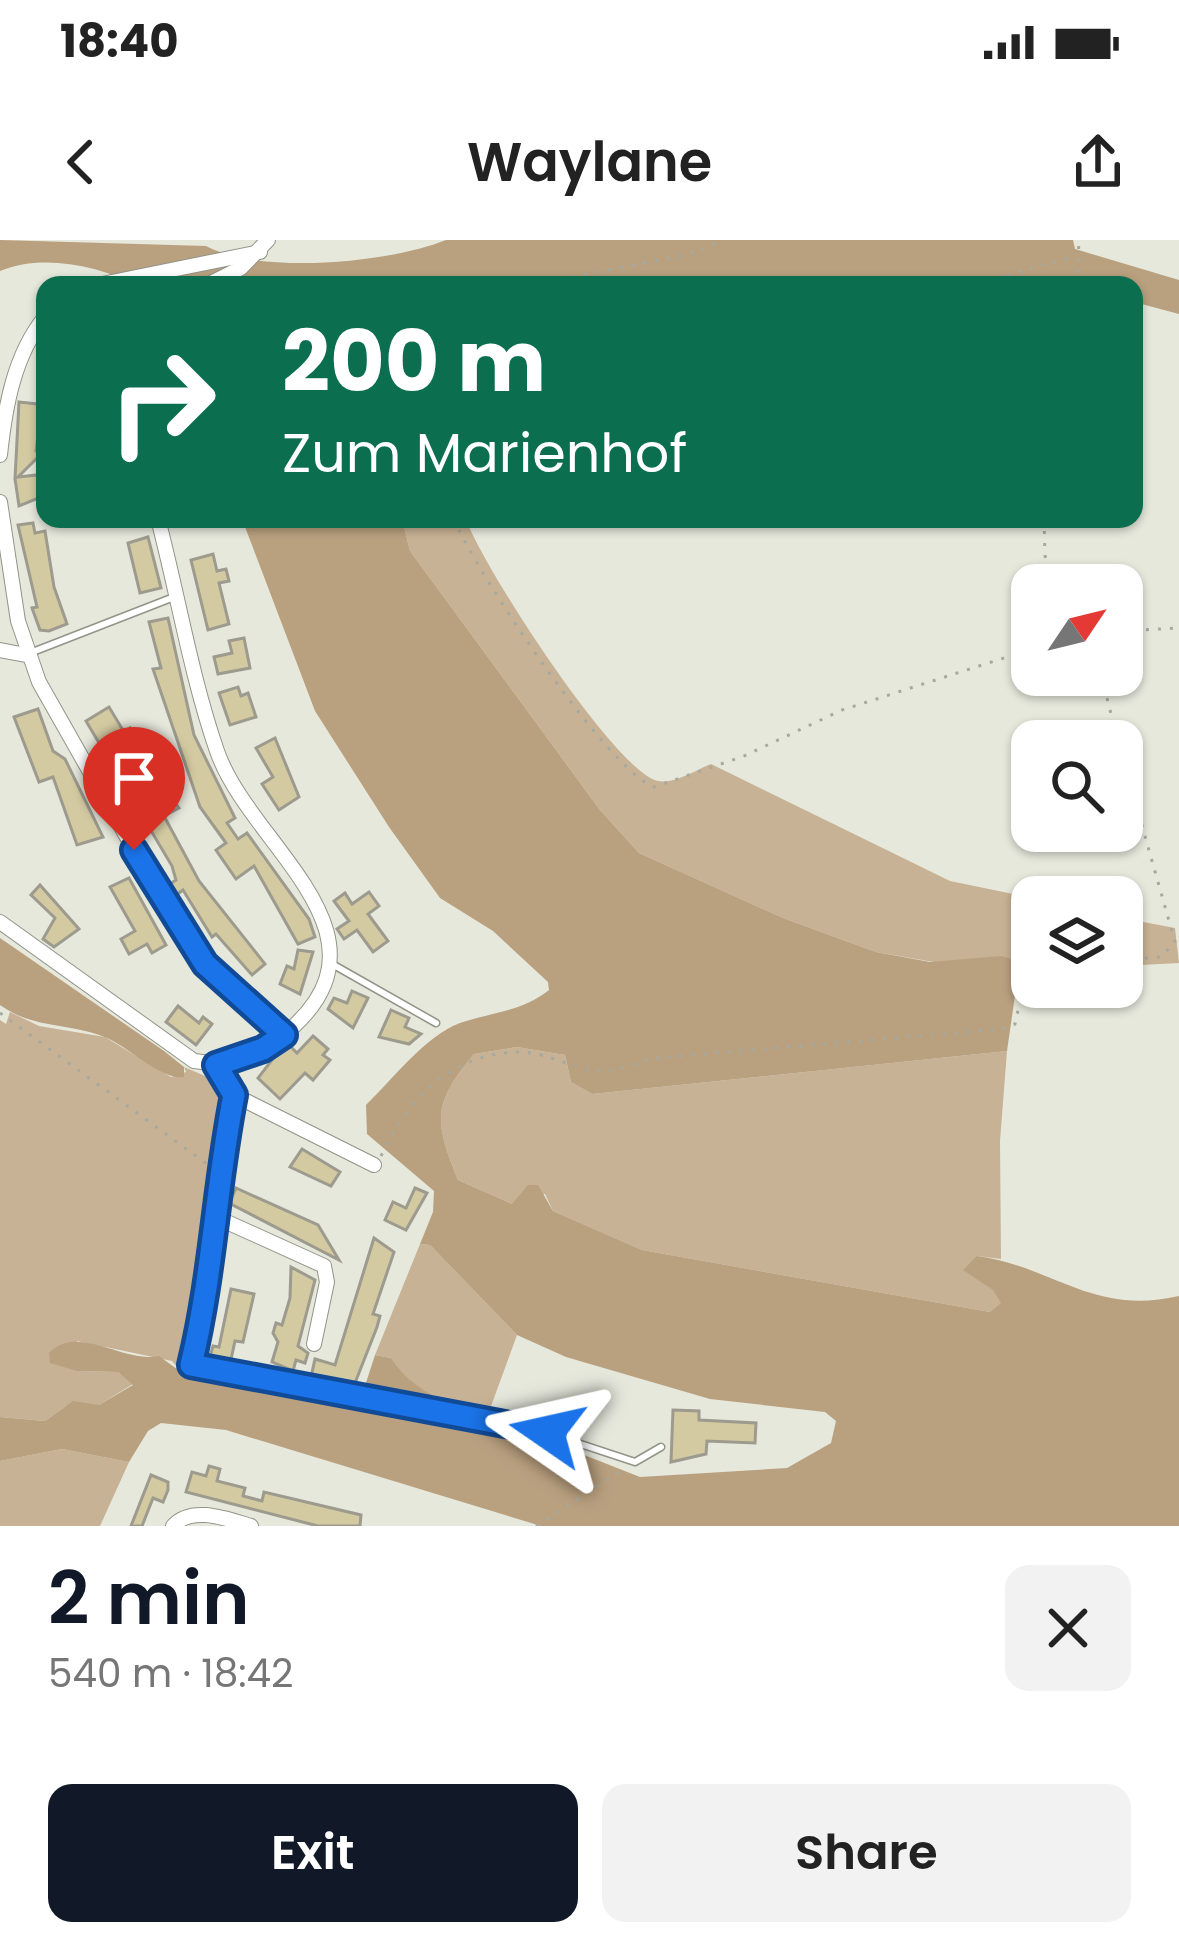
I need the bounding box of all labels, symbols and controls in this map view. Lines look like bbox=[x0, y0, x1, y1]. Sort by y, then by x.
text: 18:40 bbox=[60, 10, 179, 73]
text: Waylane bbox=[467, 124, 712, 200]
icon: back bbox=[48, 129, 114, 195]
icon: share bbox=[1065, 129, 1131, 195]
text: 200 m bbox=[282, 303, 546, 420]
icon: right bbox=[84, 324, 240, 480]
text: Zum Marienhof bbox=[282, 415, 687, 491]
north arrow bbox=[1011, 564, 1143, 696]
map controls bbox=[1011, 564, 1143, 1008]
button: search bbox=[1011, 720, 1143, 852]
pin bbox=[83, 727, 185, 850]
icon: arrive bbox=[101, 745, 167, 811]
button: layers bbox=[1011, 876, 1143, 1008]
position arrow bbox=[484, 1369, 610, 1495]
text: 2 min bbox=[48, 1548, 250, 1649]
button: close bbox=[1005, 1565, 1131, 1691]
text: 540 m · 18:42 bbox=[48, 1646, 294, 1701]
button: Exit bbox=[48, 1784, 578, 1922]
button: Share bbox=[602, 1784, 1131, 1922]

